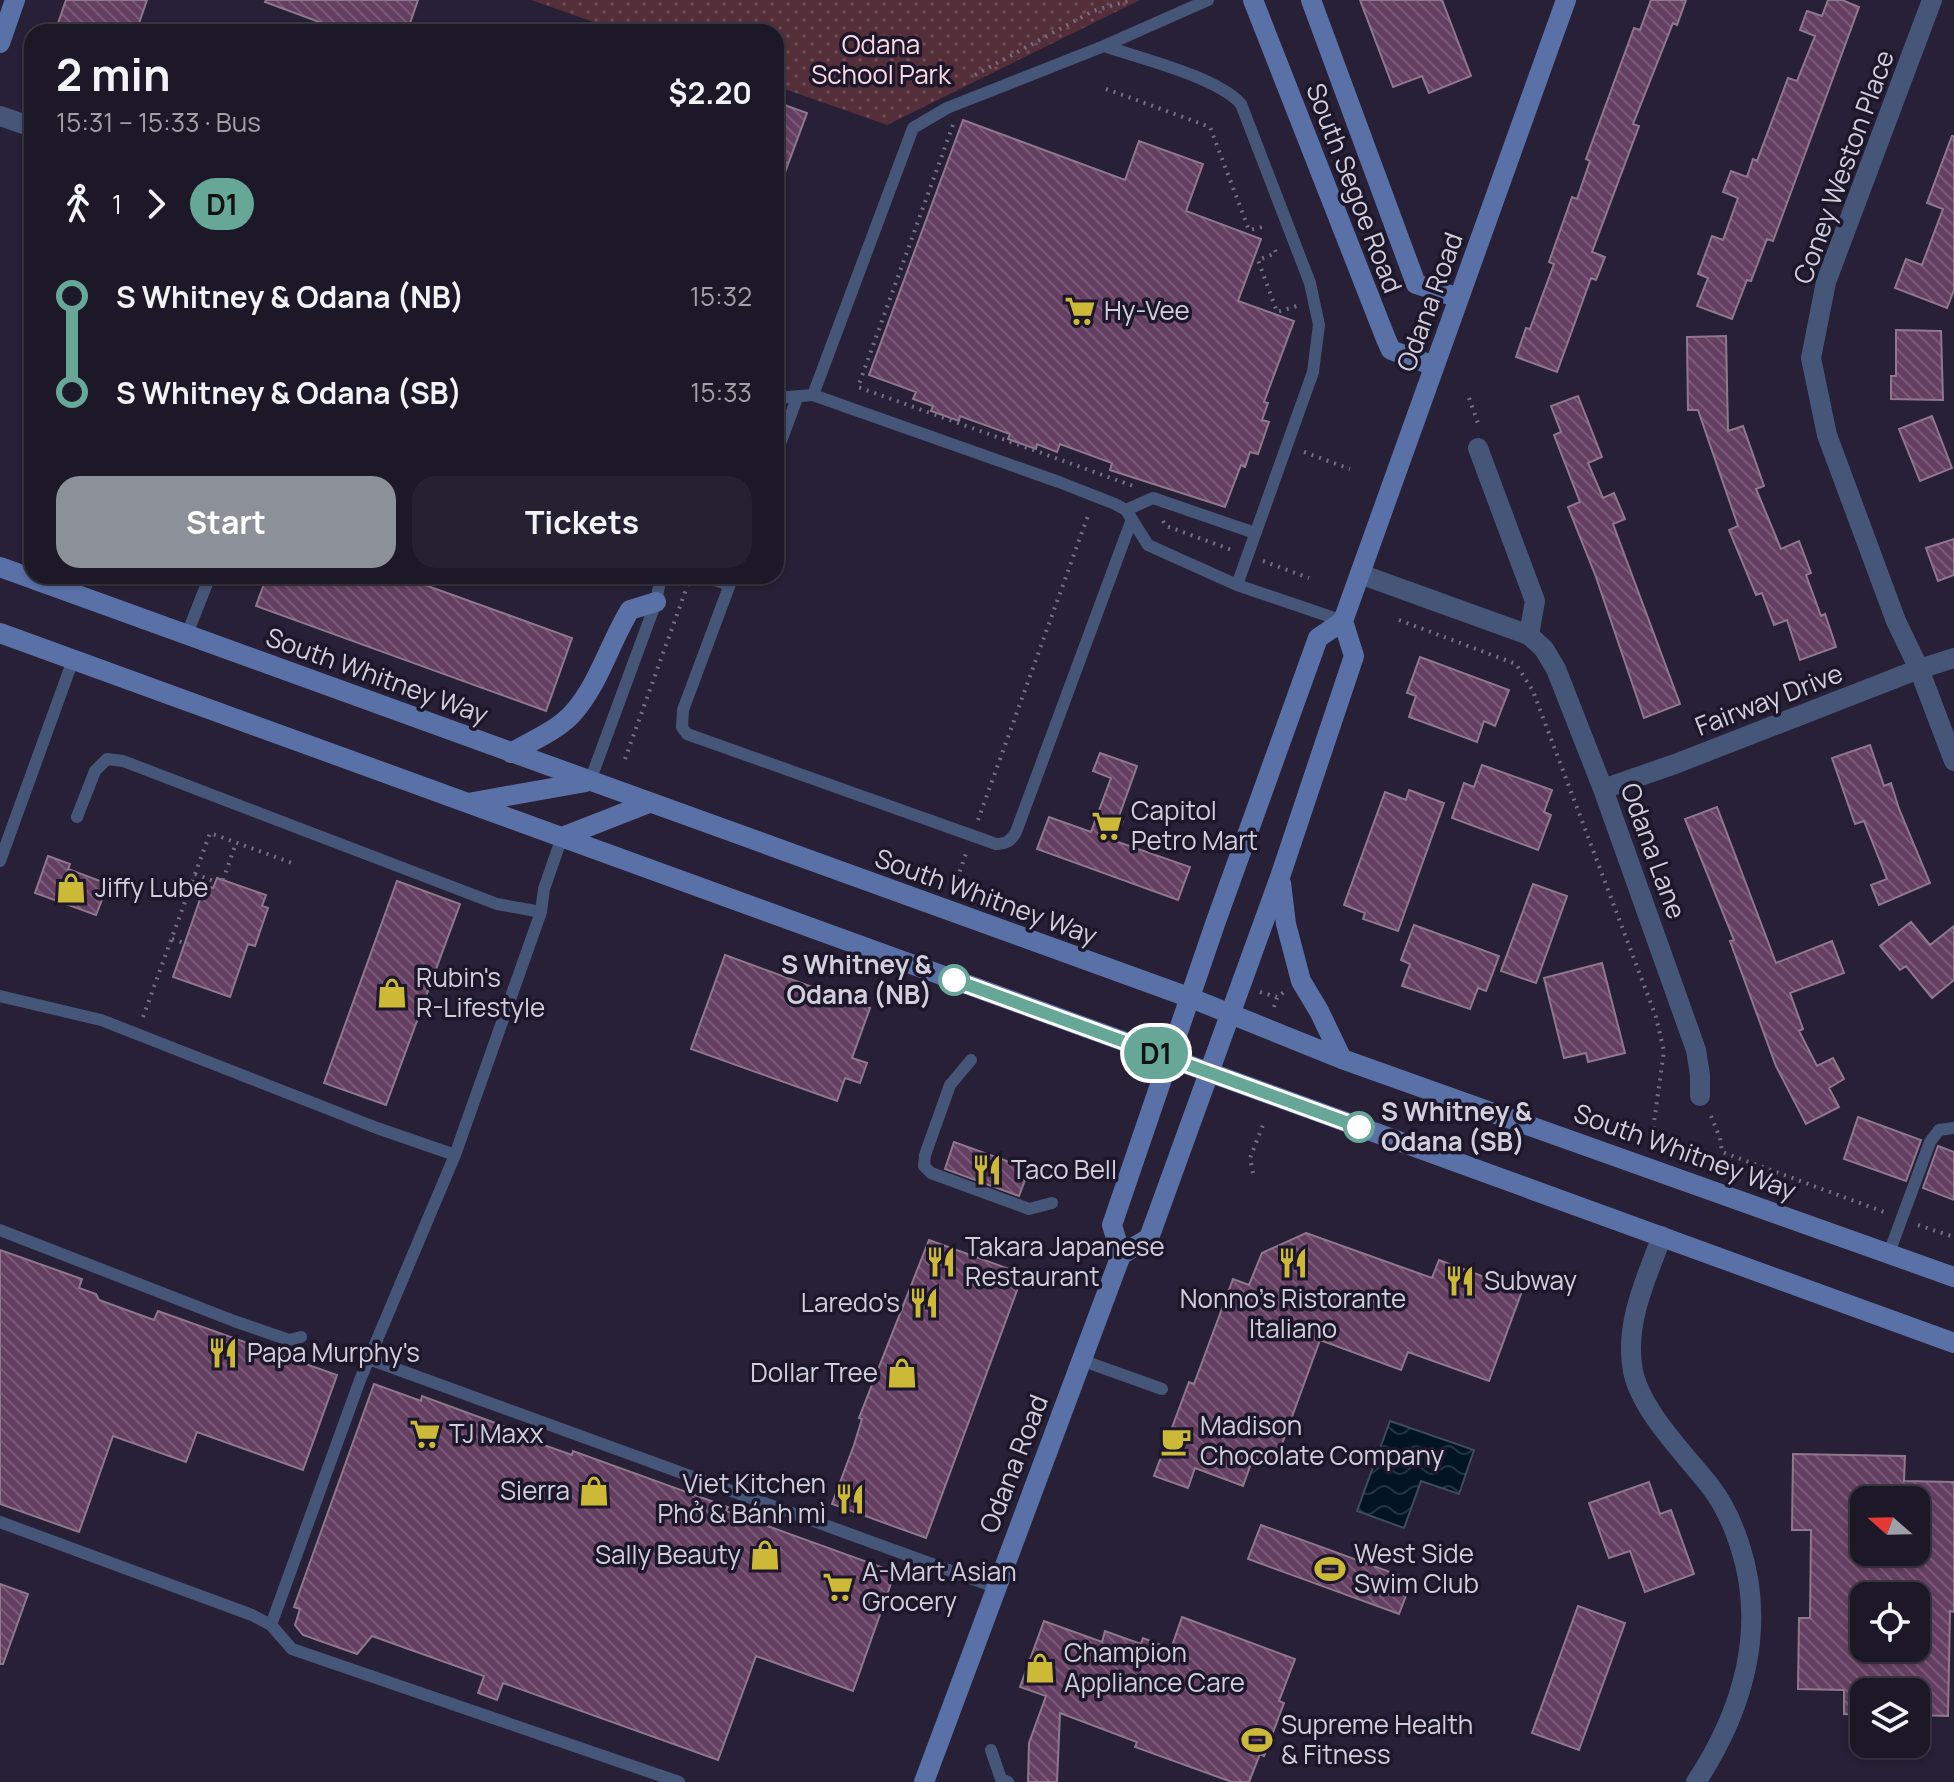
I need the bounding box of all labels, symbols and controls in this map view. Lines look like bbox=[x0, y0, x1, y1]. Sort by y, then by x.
park label: Odana School Park bbox=[811, 26, 952, 92]
text: 2 min bbox=[56, 44, 170, 104]
street label: Coney Weston Place bbox=[1784, 45, 1902, 288]
text: $2.20 bbox=[669, 72, 752, 113]
street label: South Segoe Road bbox=[1298, 78, 1412, 298]
text: 15:31 – 15:33 · Bus bbox=[56, 104, 261, 140]
icon: walk bbox=[56, 182, 100, 226]
icon: forward bbox=[134, 182, 178, 226]
text: D1 bbox=[206, 185, 238, 223]
text: 1 bbox=[112, 186, 122, 222]
street label: Odana Road bbox=[1387, 227, 1471, 376]
text: S Whitney & Odana (NB) bbox=[116, 276, 464, 317]
text: 15:32 bbox=[690, 278, 752, 314]
place label: Hy-Vee bbox=[1104, 292, 1190, 328]
supermarket icon: Hy-Vee bbox=[1063, 294, 1097, 328]
text: S Whitney & Odana (SB) bbox=[116, 372, 462, 413]
text: 15:33 bbox=[690, 374, 752, 410]
button: Start bbox=[56, 476, 396, 568]
button: Tickets bbox=[412, 476, 752, 568]
street label: South Whitney Way bbox=[261, 618, 494, 732]
street label: Fairway Drive bbox=[1690, 654, 1847, 744]
street label: Odana Lane bbox=[1613, 778, 1695, 924]
place label: Capitol Petro Mart bbox=[1131, 792, 1258, 858]
supermarket icon: Capitol Petro Mart bbox=[1090, 809, 1124, 843]
street label: South Whitney Way bbox=[870, 839, 1103, 953]
place label: Jiffy Lube bbox=[95, 869, 209, 905]
shop icon: Jiffy Lube bbox=[54, 871, 88, 905]
place label: S Whitney & Odana (NB) bbox=[781, 946, 933, 1012]
place label: Rubin's R-Lifestyle bbox=[416, 959, 545, 1025]
marker: S Whitney & Odana (NB) bbox=[939, 965, 969, 995]
shop icon: Rubin's R-Lifestyle bbox=[375, 976, 409, 1010]
line badge: D1 bbox=[1120, 1027, 1192, 1079]
text: D1 bbox=[1140, 1034, 1172, 1072]
place label: S Whitney & Odana (SB) bbox=[1381, 1093, 1533, 1159]
street label: South Whitney Way bbox=[1569, 1094, 1802, 1208]
marker: S Whitney & Odana (SB) bbox=[1344, 1112, 1374, 1142]
place label: Taco Bell bbox=[1011, 1151, 1117, 1187]
restaurant icon: Taco Bell bbox=[970, 1153, 1004, 1187]
place label: Takara Japanese Restaurant bbox=[965, 1228, 1165, 1294]
restaurant icon: Takara Japanese Restaurant bbox=[924, 1245, 958, 1279]
restaurant icon: Nonno's Ristorante Italiano bbox=[1276, 1246, 1310, 1280]
place label: Subway bbox=[1484, 1262, 1577, 1298]
restaurant icon: Subway bbox=[1443, 1264, 1477, 1298]
place label: Nonno's Ristorante Italiano bbox=[1180, 1280, 1406, 1346]
place label: Laredo's bbox=[801, 1284, 900, 1320]
restaurant icon: Laredo's bbox=[907, 1286, 941, 1320]
place label: Papa Murphy's bbox=[247, 1334, 420, 1370]
restaurant icon: Papa Murphy's bbox=[206, 1336, 240, 1370]
place label: Dollar Tree bbox=[750, 1354, 878, 1390]
shop icon: Dollar Tree bbox=[885, 1356, 919, 1390]
street label: Odana Road bbox=[970, 1389, 1056, 1538]
place label: Madison Chocolate Company bbox=[1200, 1407, 1444, 1473]
place label: TJ Maxx bbox=[449, 1415, 544, 1451]
supermarket icon: TJ Maxx bbox=[408, 1417, 442, 1451]
cafe icon: Madison Chocolate Company bbox=[1159, 1424, 1193, 1458]
place label: Viet Kitchen Phở & Bánh mì bbox=[658, 1465, 826, 1531]
place label: Sierra bbox=[500, 1472, 570, 1508]
shop icon: Sierra bbox=[577, 1474, 611, 1508]
restaurant icon: Viet Kitchen Phở & Bánh mì bbox=[833, 1482, 867, 1516]
north arrow bbox=[1850, 1486, 1930, 1566]
map controls bbox=[1850, 1486, 1930, 1758]
place label: West Side Swim Club bbox=[1354, 1535, 1479, 1601]
place label: Sally Beauty bbox=[595, 1536, 741, 1572]
shop icon: Sally Beauty bbox=[748, 1538, 782, 1572]
sports icon: West Side Swim Club bbox=[1313, 1552, 1347, 1586]
place label: A-Mart Asian Grocery bbox=[862, 1553, 1017, 1619]
supermarket icon: A-Mart Asian Grocery bbox=[821, 1570, 855, 1604]
button: locate bbox=[1850, 1582, 1930, 1662]
place label: Champion Appliance Care bbox=[1064, 1634, 1245, 1700]
shop icon: Champion Appliance Care bbox=[1023, 1651, 1057, 1685]
button: layers bbox=[1850, 1678, 1930, 1758]
place label: Supreme Health & Fitness bbox=[1281, 1706, 1473, 1772]
sports icon: Supreme Health & Fitness bbox=[1240, 1723, 1274, 1757]

